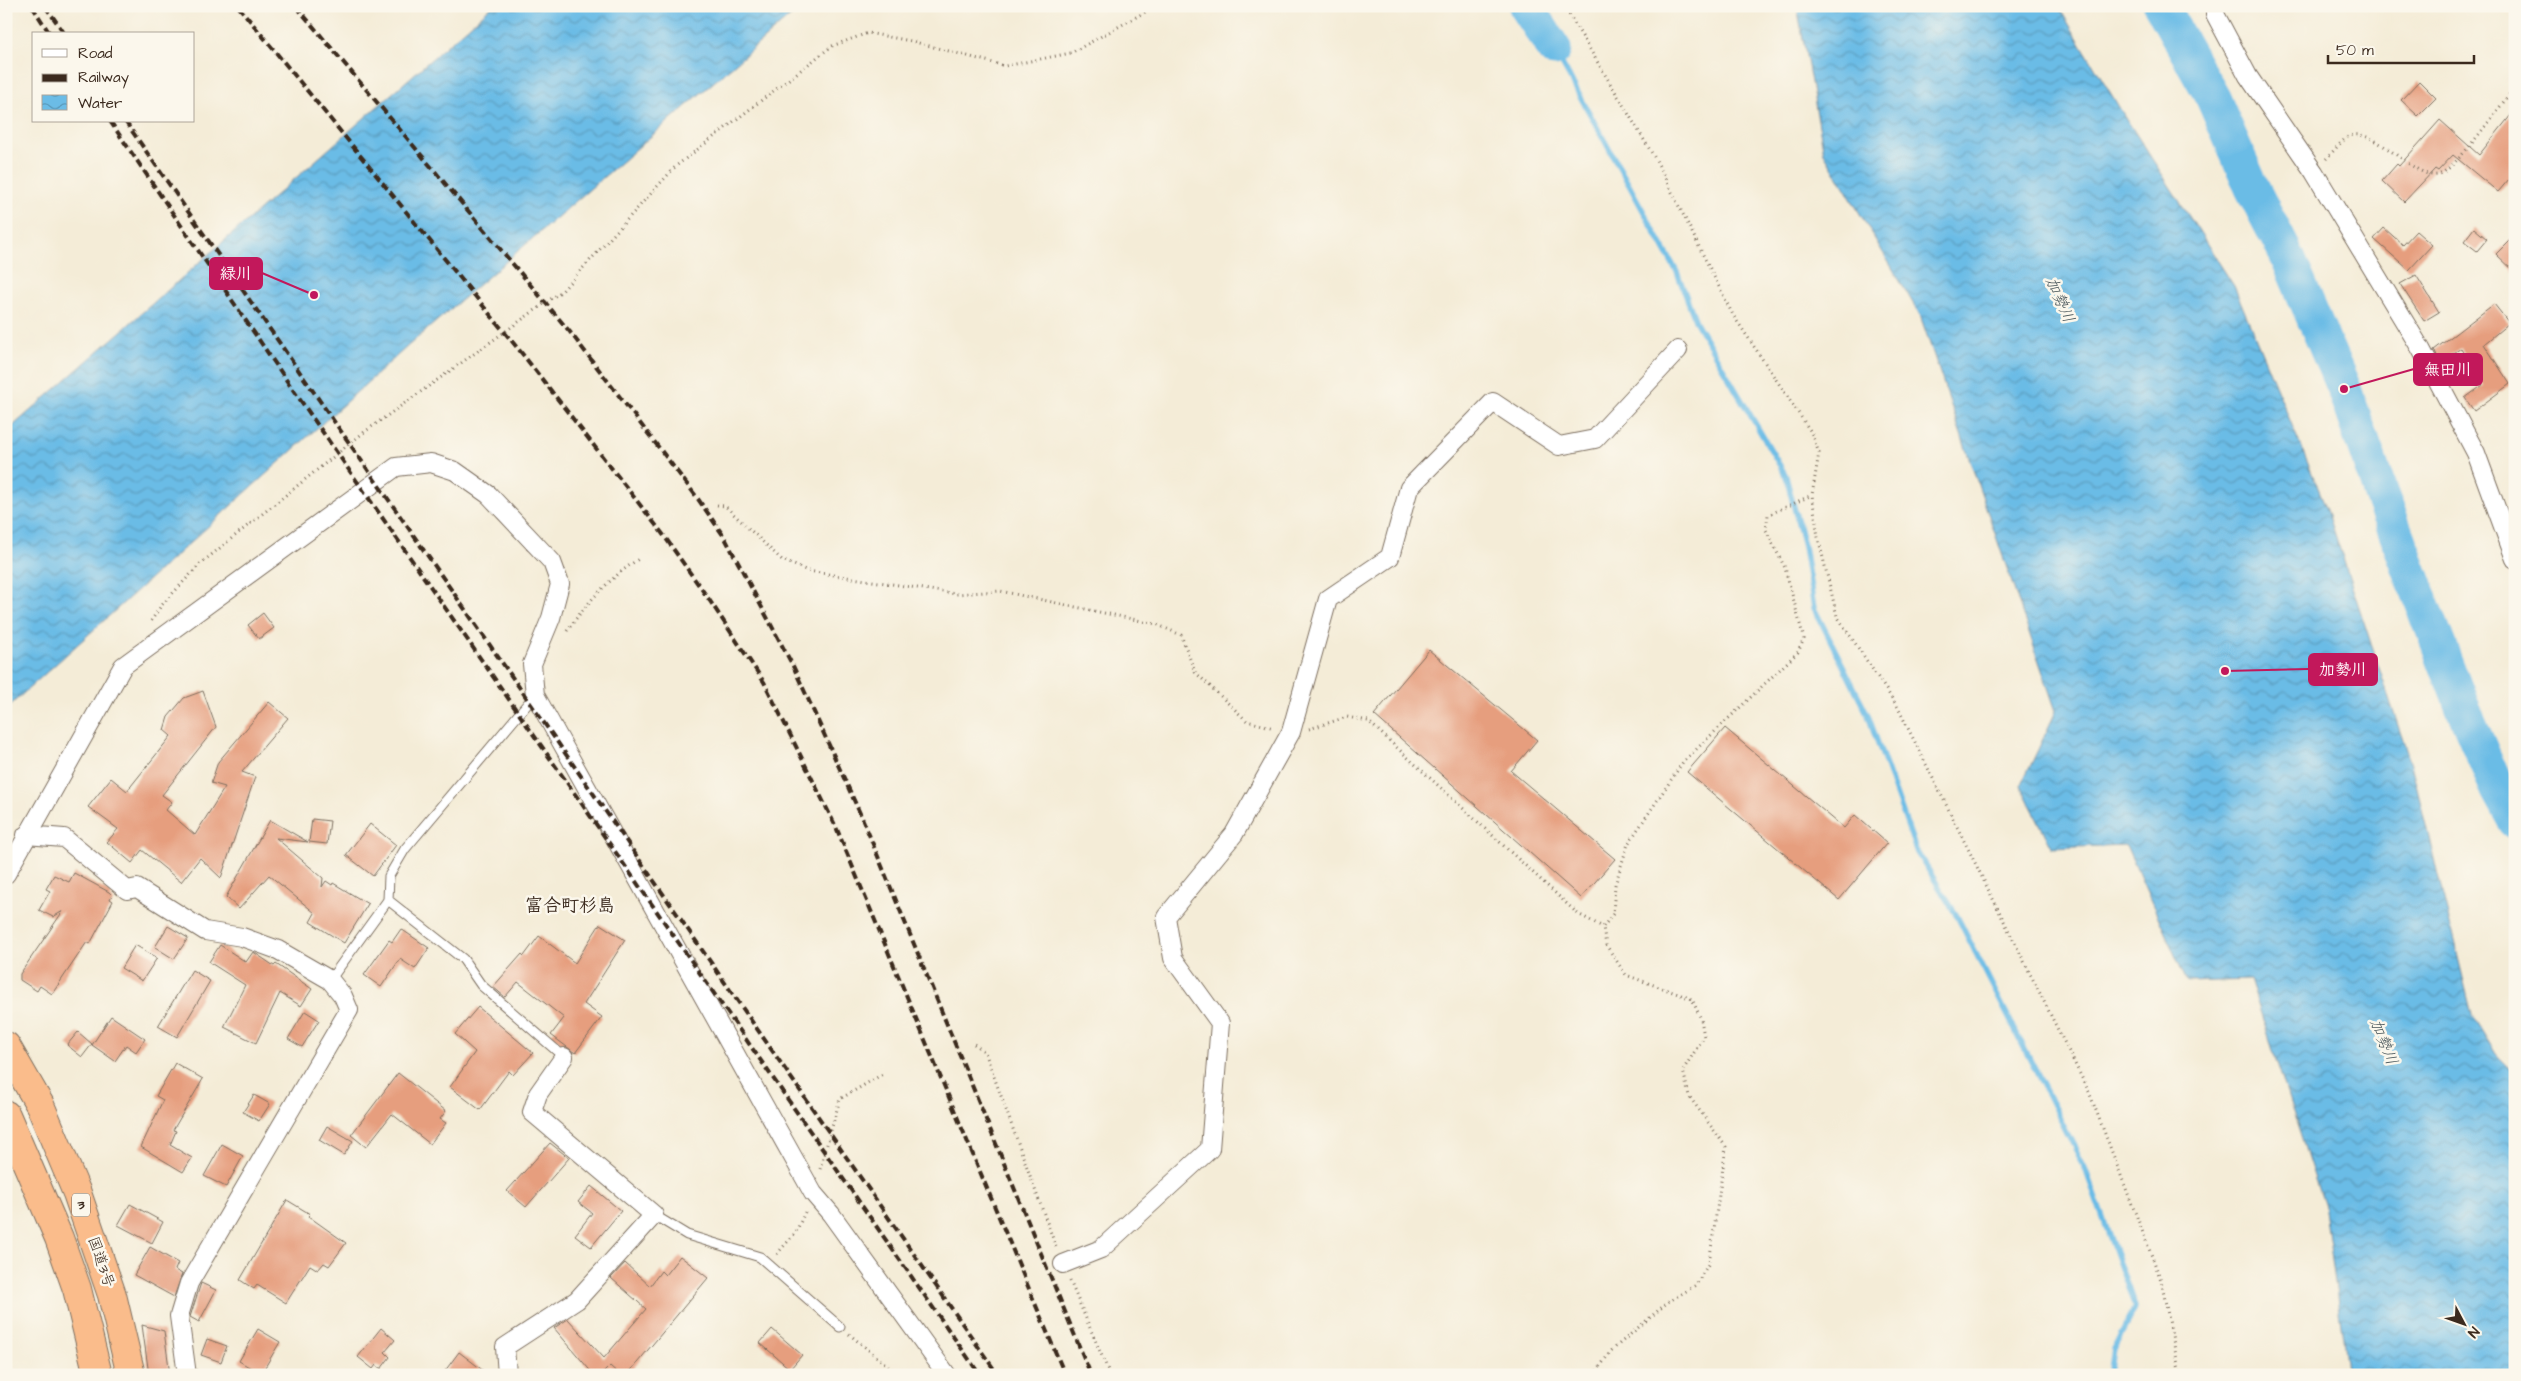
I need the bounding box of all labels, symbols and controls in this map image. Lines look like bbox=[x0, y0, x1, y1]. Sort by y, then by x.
legend bbox=[32, 32, 195, 122]
scale bar bbox=[2328, 32, 2475, 64]
text: 50 m bbox=[2336, 40, 2374, 61]
text: Road bbox=[78, 43, 113, 64]
text: Railway bbox=[78, 67, 129, 89]
text: Water bbox=[78, 93, 122, 114]
callout: 緑川 bbox=[210, 258, 262, 289]
text: 緑川 bbox=[220, 263, 252, 285]
water label: 加勢川 bbox=[2040, 274, 2080, 326]
callout: 無田川 bbox=[2414, 354, 2482, 385]
text: 無田川 bbox=[2424, 359, 2472, 381]
callout: 加勢川 bbox=[2309, 654, 2377, 685]
text: 加勢川 bbox=[2319, 659, 2367, 681]
district label: 富合町杉島 bbox=[525, 893, 615, 918]
water label: 加勢川 bbox=[2365, 1016, 2403, 1068]
road number: 3 bbox=[72, 1194, 90, 1216]
street label: 国道3号 bbox=[83, 1234, 119, 1290]
north arrow bbox=[2438, 1298, 2488, 1348]
text: N bbox=[2462, 1322, 2483, 1342]

